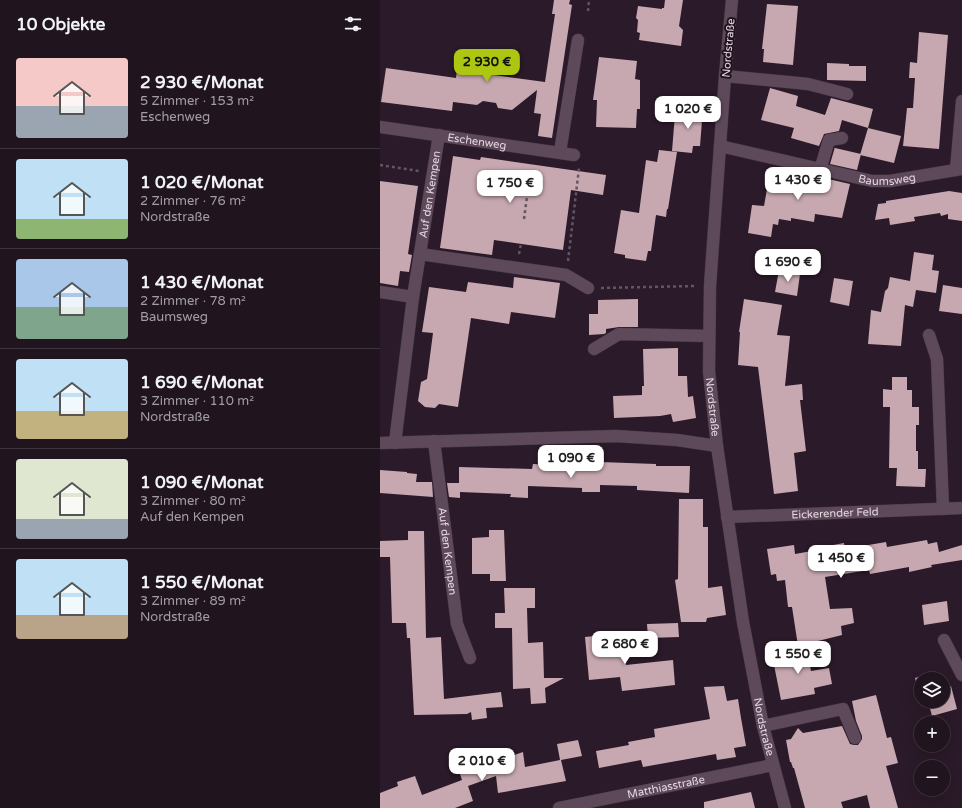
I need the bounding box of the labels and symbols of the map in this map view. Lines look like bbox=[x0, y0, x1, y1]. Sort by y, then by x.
street label: Nordstraße bbox=[719, 18, 738, 78]
pin: 2 930 € bbox=[450, 49, 524, 83]
pin: 1 020 € bbox=[651, 96, 725, 130]
street label: Eschenweg bbox=[447, 131, 507, 152]
street label: Auf den Kempen bbox=[417, 150, 443, 239]
pin: 1 430 € bbox=[761, 167, 835, 201]
pin: 1 750 € bbox=[473, 170, 547, 204]
street label: Baumsweg bbox=[857, 171, 917, 188]
pin: 1 690 € bbox=[751, 249, 825, 283]
street label: Nordstraße bbox=[703, 377, 722, 437]
pin: 1 090 € bbox=[534, 445, 608, 479]
street label: Eickerender Feld bbox=[791, 505, 879, 522]
street label: Auf den Kempen bbox=[435, 507, 459, 596]
pin: 1 450 € bbox=[804, 545, 878, 579]
pin: 2 680 € bbox=[588, 631, 662, 665]
pin: 1 550 € bbox=[761, 641, 835, 675]
street label: Nordstraße bbox=[751, 697, 777, 757]
pin: 2 010 € bbox=[445, 748, 519, 782]
street label: Matthiasstraße bbox=[626, 773, 706, 801]

